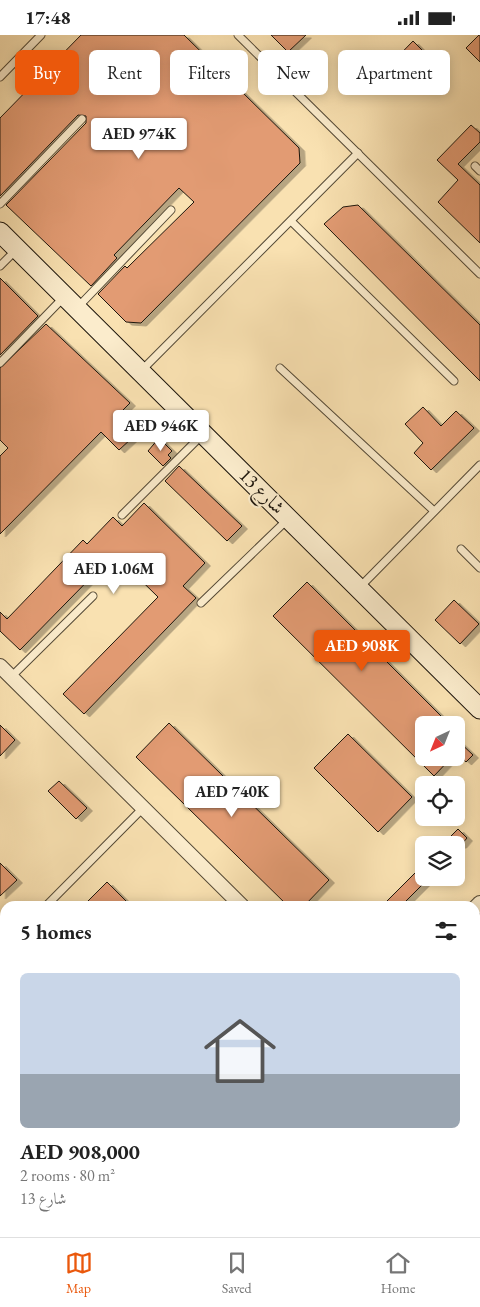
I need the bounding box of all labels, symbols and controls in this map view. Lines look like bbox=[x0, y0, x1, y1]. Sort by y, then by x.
text: 17:48 bbox=[25, 5, 71, 30]
chip: Buy bbox=[15, 50, 79, 95]
chip: Rent bbox=[89, 50, 160, 95]
chip: Filters bbox=[170, 50, 248, 95]
chip: New bbox=[258, 50, 328, 95]
chip: Apartment bbox=[338, 50, 450, 95]
pin: AED 974K bbox=[87, 117, 191, 160]
text: AED 974K bbox=[102, 123, 176, 144]
pin: AED 946K bbox=[109, 409, 213, 452]
text: AED 946K bbox=[124, 415, 198, 436]
street label: شارع 13 bbox=[232, 463, 290, 521]
pin: AED 1.06M bbox=[57, 553, 171, 595]
text: AED 1.06M bbox=[74, 558, 154, 579]
pin: AED 908K bbox=[310, 629, 414, 672]
text: AED 908K bbox=[325, 635, 399, 656]
north arrow bbox=[415, 716, 465, 766]
map controls bbox=[415, 716, 465, 886]
pin: AED 740K bbox=[180, 775, 284, 818]
button: locate bbox=[415, 776, 465, 826]
text: AED 740K bbox=[195, 781, 269, 802]
button: layers bbox=[415, 836, 465, 886]
icon: filters bbox=[432, 917, 460, 945]
text: 5 homes bbox=[20, 918, 92, 945]
icon: home bbox=[195, 1006, 285, 1096]
text: AED 908,000 bbox=[20, 1138, 140, 1165]
text: 2 rooms · 80 m² bbox=[20, 1165, 115, 1186]
text: شارع 13 bbox=[20, 1188, 66, 1209]
tab: Map bbox=[65, 1249, 93, 1297]
tab: Saved bbox=[222, 1249, 252, 1297]
tab: Home bbox=[381, 1249, 415, 1297]

